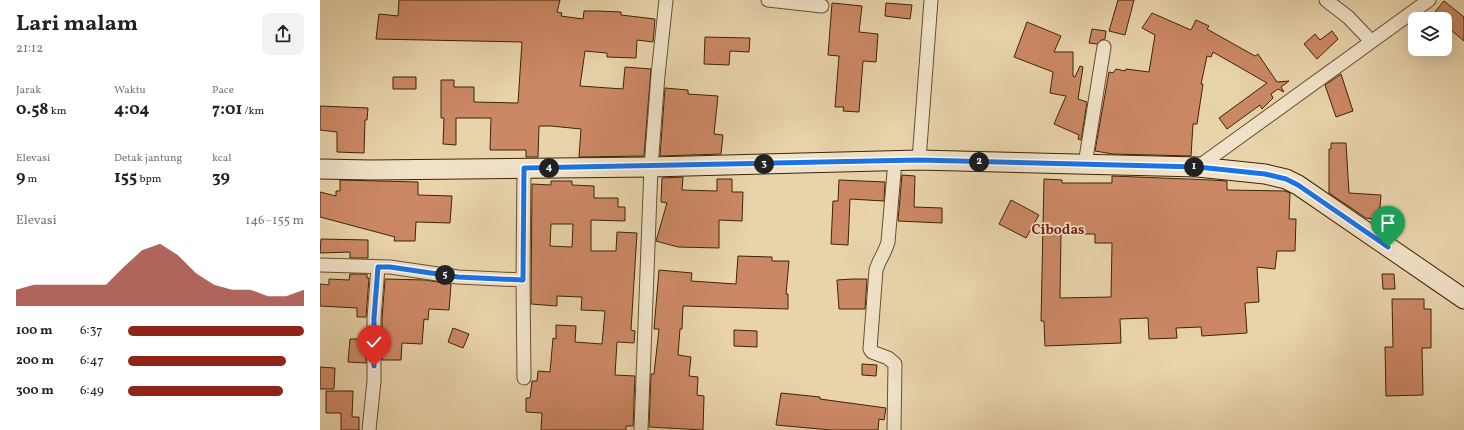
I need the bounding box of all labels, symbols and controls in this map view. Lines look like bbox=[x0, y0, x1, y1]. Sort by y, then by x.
text: Lari malam bbox=[16, 9, 138, 40]
map controls bbox=[1408, 12, 1452, 56]
button: layers bbox=[1408, 12, 1452, 56]
button: share bbox=[262, 13, 304, 55]
text: 21:12 bbox=[16, 40, 43, 58]
text: Jarak bbox=[16, 83, 41, 98]
text: Waktu bbox=[114, 83, 146, 98]
text: Pace bbox=[212, 83, 234, 98]
text: 0.58 bbox=[16, 98, 49, 121]
text: 4:04 bbox=[114, 98, 150, 121]
text: 7:01 bbox=[212, 98, 242, 121]
text: km bbox=[49, 104, 67, 119]
text: /km bbox=[242, 104, 264, 119]
text: Elevasi bbox=[16, 151, 50, 166]
text: Detak jantung bbox=[114, 151, 182, 166]
text: kcal bbox=[212, 151, 232, 166]
pin: 2 bbox=[969, 152, 989, 172]
pin: 3 bbox=[754, 154, 774, 174]
text: 2 bbox=[976, 154, 982, 169]
text: 3 bbox=[761, 156, 767, 171]
pin: 1 bbox=[1184, 157, 1204, 177]
pin: 4 bbox=[539, 158, 559, 178]
text: 1 bbox=[1192, 159, 1196, 174]
text: 4 bbox=[546, 160, 552, 175]
text: 9 bbox=[16, 166, 25, 189]
text: 155 bbox=[114, 166, 137, 189]
text: 39 bbox=[212, 166, 230, 189]
text: m bbox=[25, 172, 37, 187]
text: bpm bbox=[137, 172, 161, 187]
pin bbox=[1371, 206, 1405, 247]
text: Elevasi bbox=[16, 212, 57, 230]
text: 146–155 m bbox=[245, 212, 304, 230]
icon: arrive bbox=[1377, 212, 1399, 234]
district label: Cibodas bbox=[1032, 221, 1085, 240]
pin: 5 bbox=[435, 265, 455, 285]
text: 5 bbox=[442, 267, 448, 282]
text: 100 m bbox=[16, 322, 53, 340]
text: 6:37 bbox=[80, 322, 103, 340]
pin bbox=[357, 325, 391, 366]
icon: check bbox=[363, 331, 385, 353]
text: 200 m bbox=[16, 352, 54, 370]
text: 6:47 bbox=[80, 352, 104, 370]
text: 300 m bbox=[16, 382, 54, 400]
text: 6:49 bbox=[80, 382, 104, 400]

